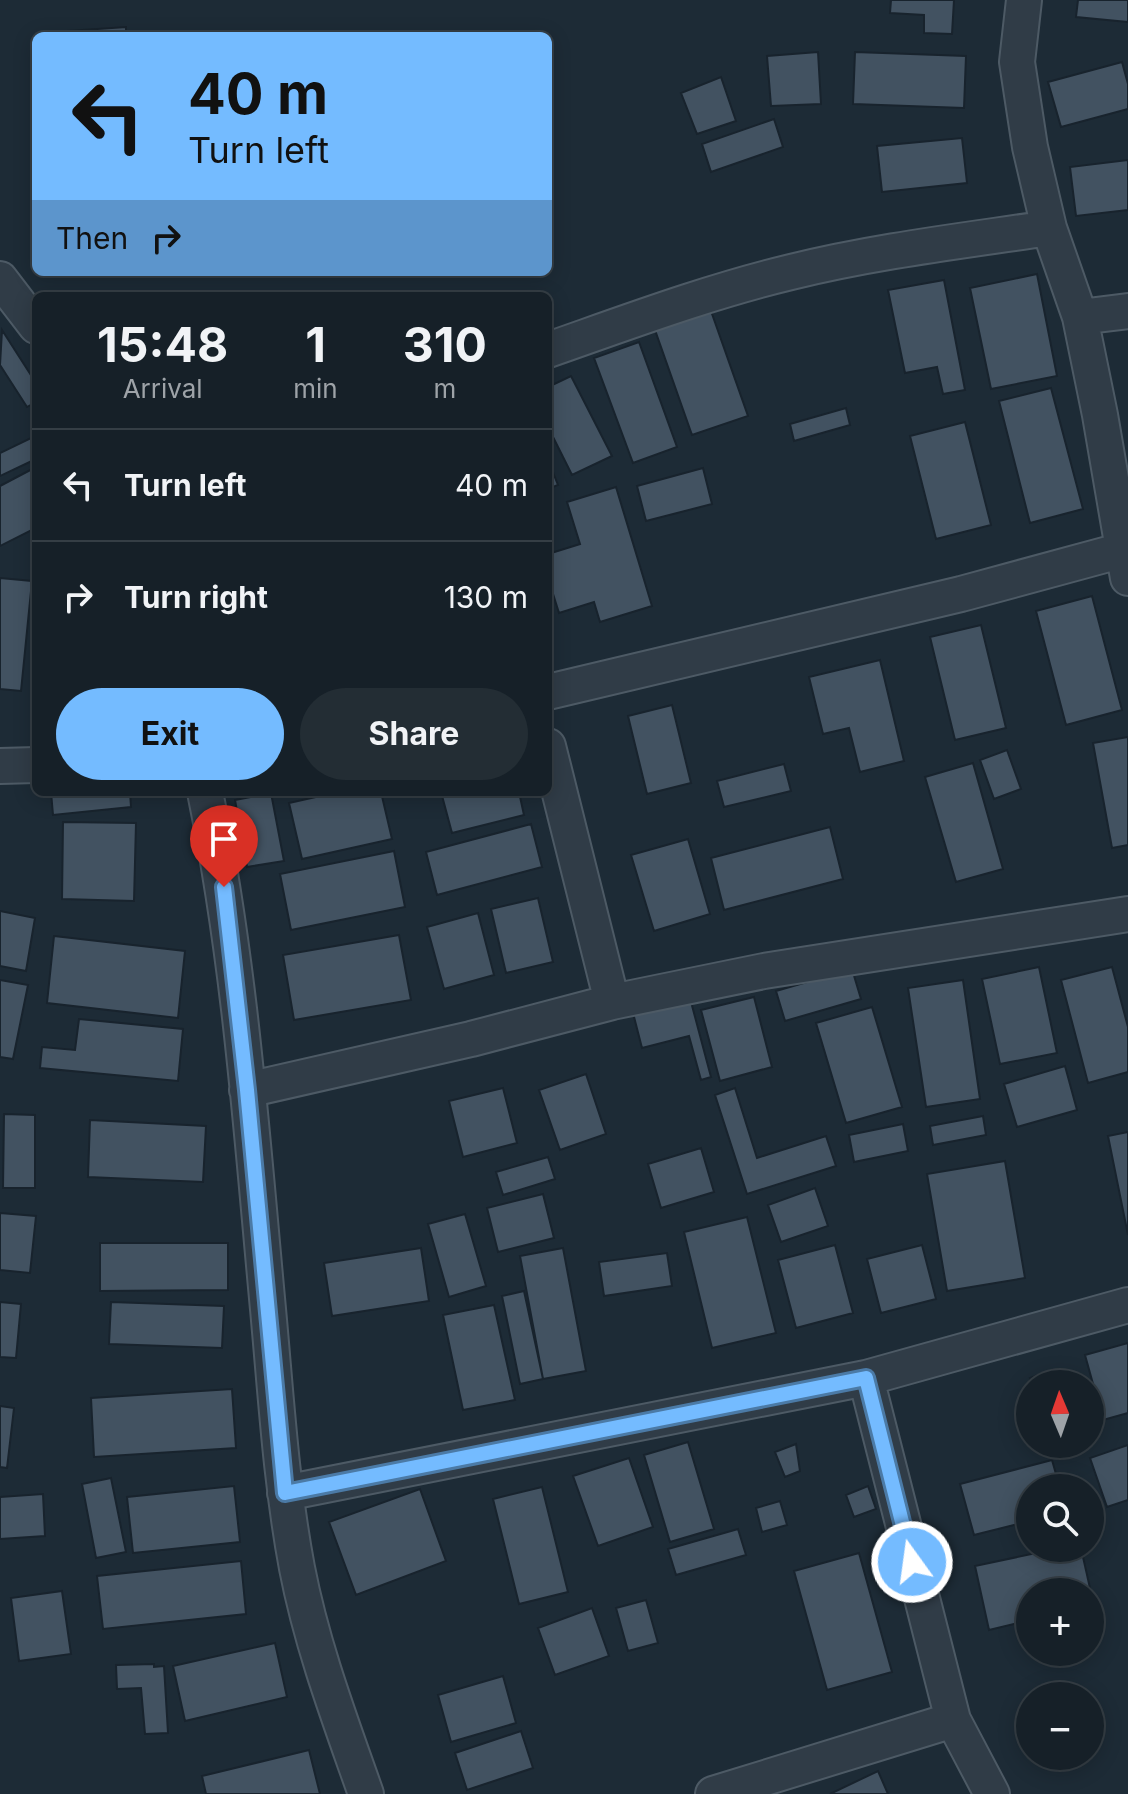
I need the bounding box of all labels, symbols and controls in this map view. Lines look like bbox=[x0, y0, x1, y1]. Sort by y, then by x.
text: 40 m bbox=[188, 60, 328, 128]
icon: left bbox=[56, 64, 160, 168]
text: Turn left bbox=[188, 128, 329, 172]
icon: right bbox=[144, 216, 188, 260]
text: Then bbox=[56, 220, 128, 256]
text: 15:48 bbox=[97, 315, 228, 374]
text: 1 bbox=[305, 315, 326, 374]
text: 310 bbox=[403, 315, 487, 374]
text: Arrival bbox=[123, 373, 203, 404]
text: min bbox=[293, 373, 338, 404]
text: m bbox=[433, 373, 456, 404]
icon: left bbox=[56, 463, 100, 507]
text: Turn left bbox=[124, 467, 246, 503]
text: 40 m bbox=[455, 467, 528, 503]
icon: right bbox=[56, 575, 100, 619]
text: Turn right bbox=[124, 579, 268, 615]
text: 130 m bbox=[444, 579, 528, 615]
button: Exit bbox=[56, 688, 284, 780]
button: Share bbox=[300, 688, 528, 780]
pin bbox=[190, 805, 258, 887]
icon: arrive bbox=[202, 817, 246, 861]
north arrow bbox=[1016, 1370, 1104, 1458]
map controls bbox=[1016, 1370, 1104, 1770]
button: search bbox=[1016, 1474, 1104, 1562]
position arrow bbox=[870, 1520, 954, 1604]
button: + bbox=[1016, 1578, 1104, 1666]
button: − bbox=[1016, 1682, 1104, 1770]

